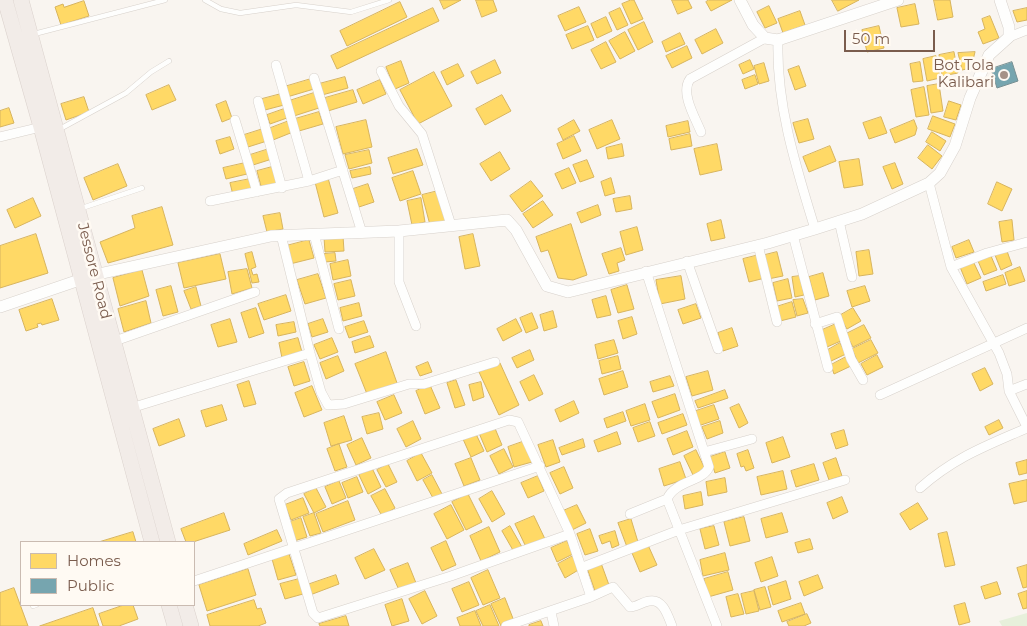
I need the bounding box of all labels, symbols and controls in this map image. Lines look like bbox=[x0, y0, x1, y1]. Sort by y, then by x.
scale bar bbox=[847, 20, 938, 52]
text: 50 m bbox=[852, 29, 890, 48]
place label: Bot Tola Kalibari bbox=[933, 57, 994, 92]
marker: Bot Tola Kalibari bbox=[998, 69, 1010, 81]
street label: Jessore Road bbox=[73, 221, 115, 321]
legend bbox=[20, 541, 195, 606]
text: Homes bbox=[67, 551, 121, 570]
text: Public bbox=[67, 576, 115, 595]

